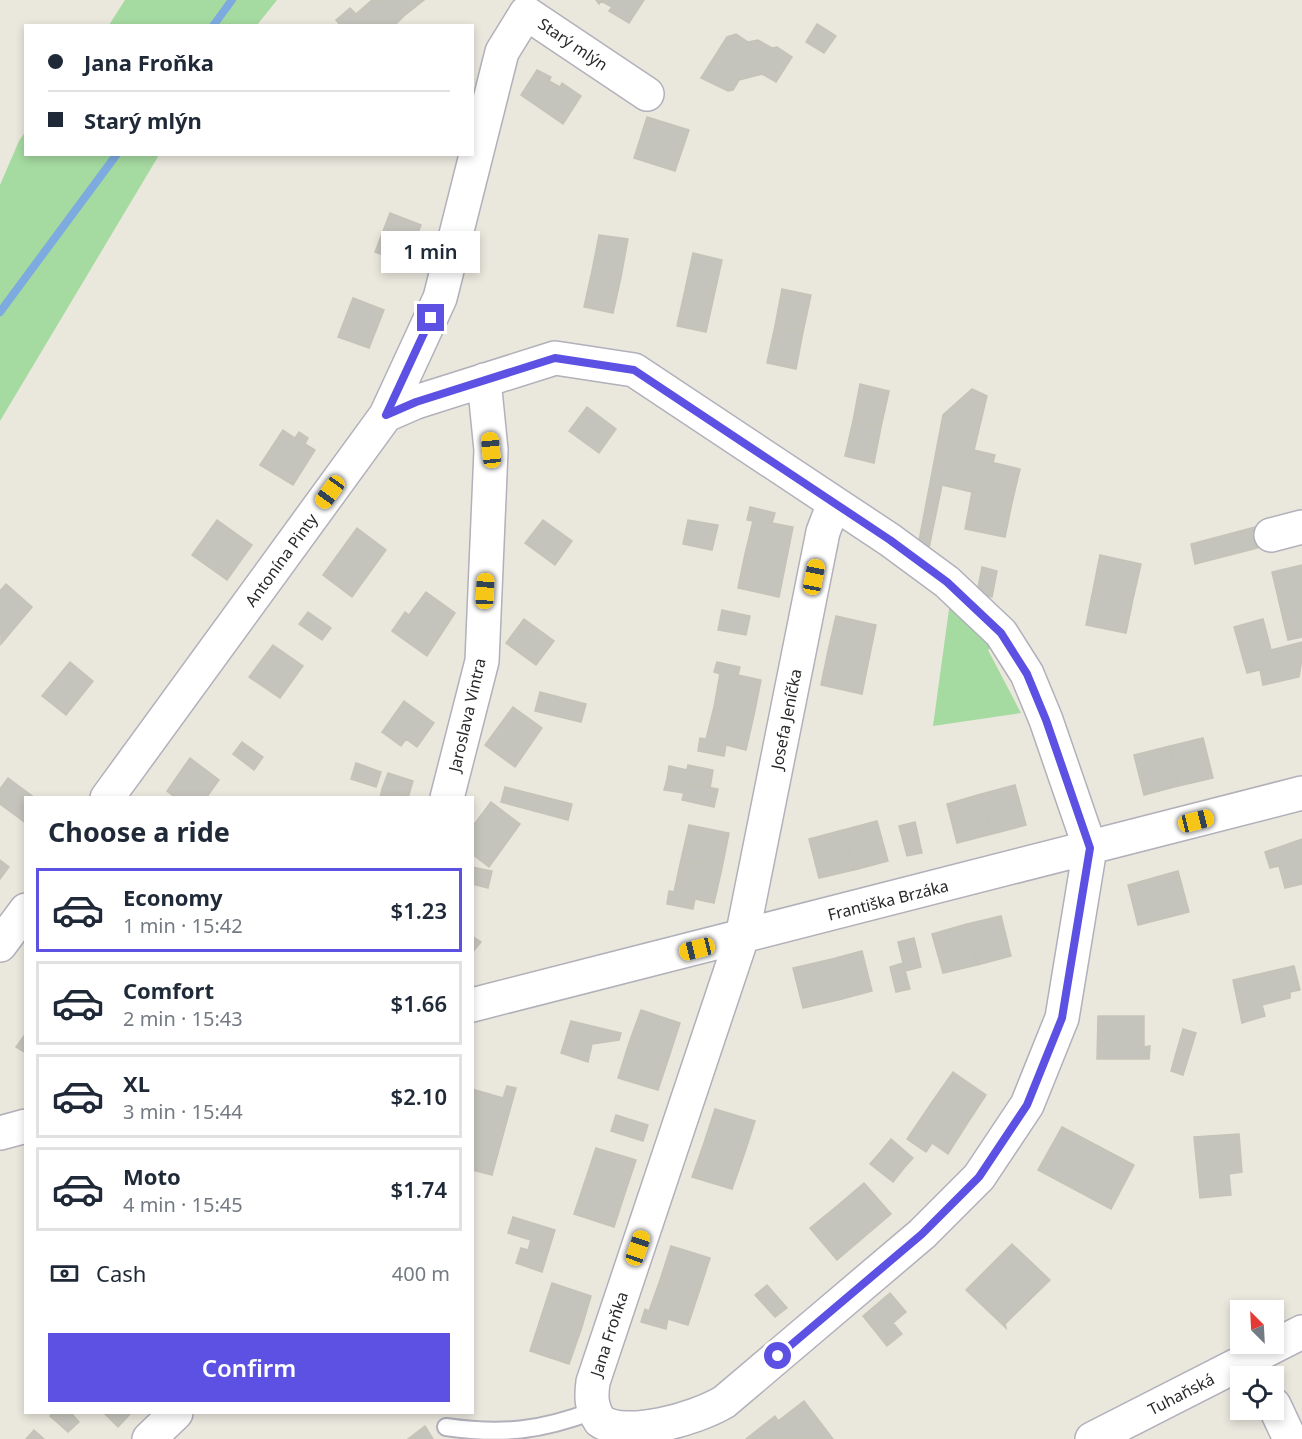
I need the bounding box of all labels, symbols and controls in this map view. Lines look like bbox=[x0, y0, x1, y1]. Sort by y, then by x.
street label: Starý mlýn bbox=[534, 13, 612, 75]
text: Jana Froňka bbox=[84, 47, 214, 77]
text: Starý mlýn bbox=[84, 105, 202, 135]
callout: 1 min bbox=[382, 231, 480, 273]
text: 1 min bbox=[403, 238, 458, 265]
route end bbox=[417, 304, 444, 331]
car bbox=[480, 431, 502, 469]
car bbox=[312, 472, 348, 512]
street label: Antonína Pinty bbox=[240, 508, 323, 611]
car bbox=[802, 558, 826, 596]
car bbox=[475, 573, 495, 609]
street label: Jaroslava Vintra bbox=[443, 656, 491, 776]
street label: Josefa Jeníčka bbox=[765, 667, 807, 773]
car bbox=[1176, 808, 1216, 834]
text: Choose a ride bbox=[48, 813, 230, 850]
street label: Františka Brzáka bbox=[825, 874, 951, 926]
text: Economy bbox=[123, 882, 222, 912]
icon: car bbox=[51, 883, 105, 937]
text: $1.23 bbox=[391, 895, 447, 925]
text: 1 min · 15:42 bbox=[123, 912, 243, 939]
car bbox=[677, 936, 717, 962]
text: Comfort bbox=[123, 975, 214, 1005]
icon: car bbox=[51, 976, 105, 1030]
text: $1.66 bbox=[391, 988, 447, 1018]
text: 2 min · 15:43 bbox=[123, 1005, 243, 1032]
text: XL bbox=[123, 1068, 150, 1098]
icon: car bbox=[51, 1069, 105, 1123]
text: $2.10 bbox=[391, 1081, 447, 1111]
text: 3 min · 15:44 bbox=[123, 1098, 243, 1125]
text: Moto bbox=[123, 1161, 181, 1191]
icon: car bbox=[51, 1162, 105, 1216]
text: $1.74 bbox=[391, 1174, 447, 1204]
text: 4 min · 15:45 bbox=[123, 1191, 243, 1218]
car bbox=[624, 1228, 652, 1268]
icon: cash bbox=[48, 1257, 81, 1290]
text: Cash bbox=[96, 1258, 146, 1288]
text: 400 m bbox=[392, 1260, 450, 1287]
street label: Jana Froňka bbox=[584, 1289, 633, 1381]
north arrow bbox=[1230, 1300, 1284, 1354]
map controls bbox=[1230, 1300, 1284, 1420]
button: Confirm bbox=[48, 1333, 450, 1402]
route start bbox=[764, 1342, 791, 1369]
button: locate bbox=[1230, 1366, 1284, 1420]
street label: Tuhaňská bbox=[1144, 1368, 1218, 1420]

